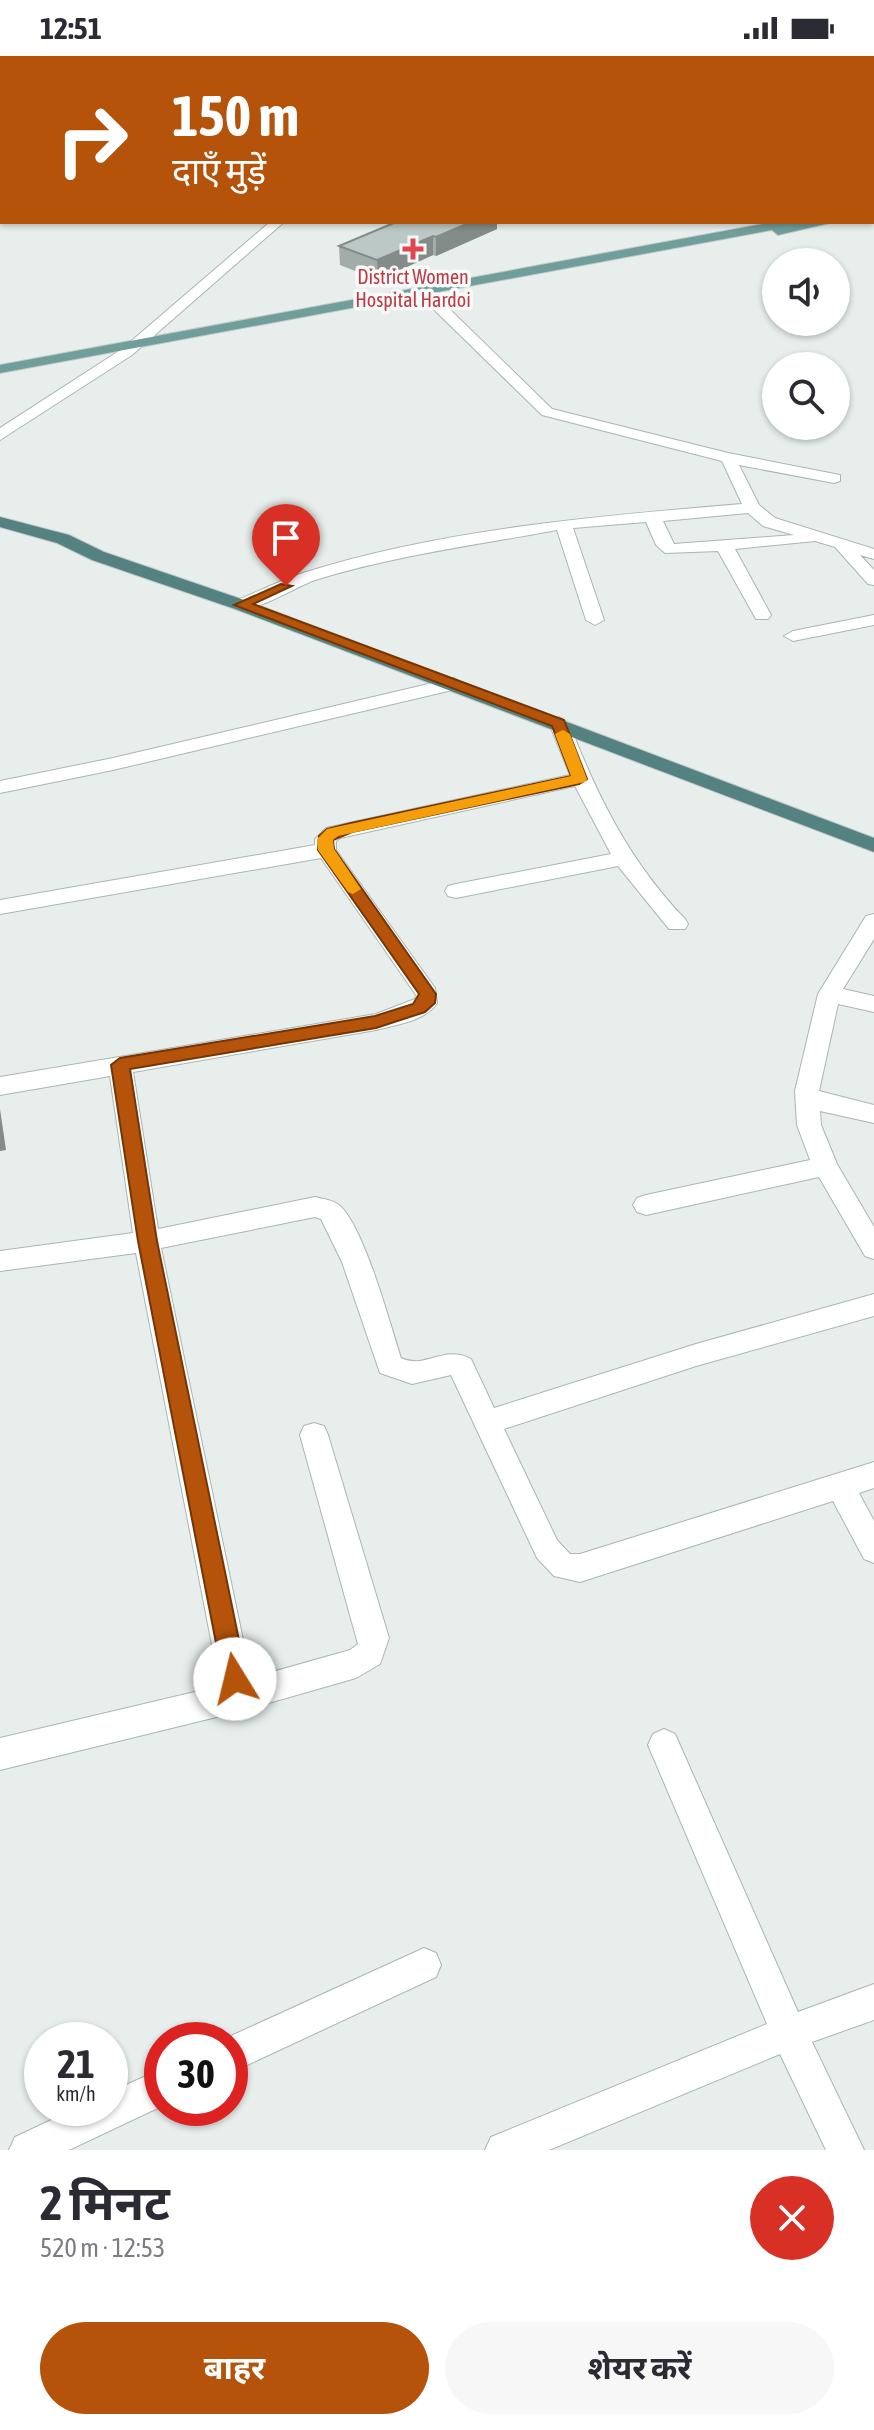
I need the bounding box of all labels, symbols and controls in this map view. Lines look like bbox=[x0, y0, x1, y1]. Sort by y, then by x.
text: 12:51 bbox=[40, 11, 102, 45]
text: 150 m bbox=[172, 84, 299, 148]
icon: right bbox=[40, 88, 144, 192]
text: दाएँ मुड़ें bbox=[172, 150, 266, 192]
marker: District Women Hospital Hardoi bbox=[402, 238, 424, 260]
map controls bbox=[762, 248, 850, 440]
button: sound bbox=[762, 248, 850, 336]
place label: District Women Hospital Hardoi bbox=[355, 265, 471, 311]
button: search bbox=[762, 352, 850, 440]
pin bbox=[252, 504, 320, 586]
icon: arrive bbox=[264, 516, 308, 560]
position arrow bbox=[193, 1637, 277, 1721]
speed limit sign: 30 bbox=[144, 2022, 248, 2126]
text: 21 bbox=[57, 2041, 95, 2086]
text: km/h bbox=[56, 2082, 96, 2105]
text: 2 मिनट bbox=[40, 2175, 170, 2230]
button: close bbox=[750, 2176, 834, 2260]
text: 520 m · 12:53 bbox=[40, 2233, 165, 2263]
button: बाहर bbox=[40, 2322, 429, 2414]
button: शेयर करें bbox=[445, 2322, 834, 2414]

